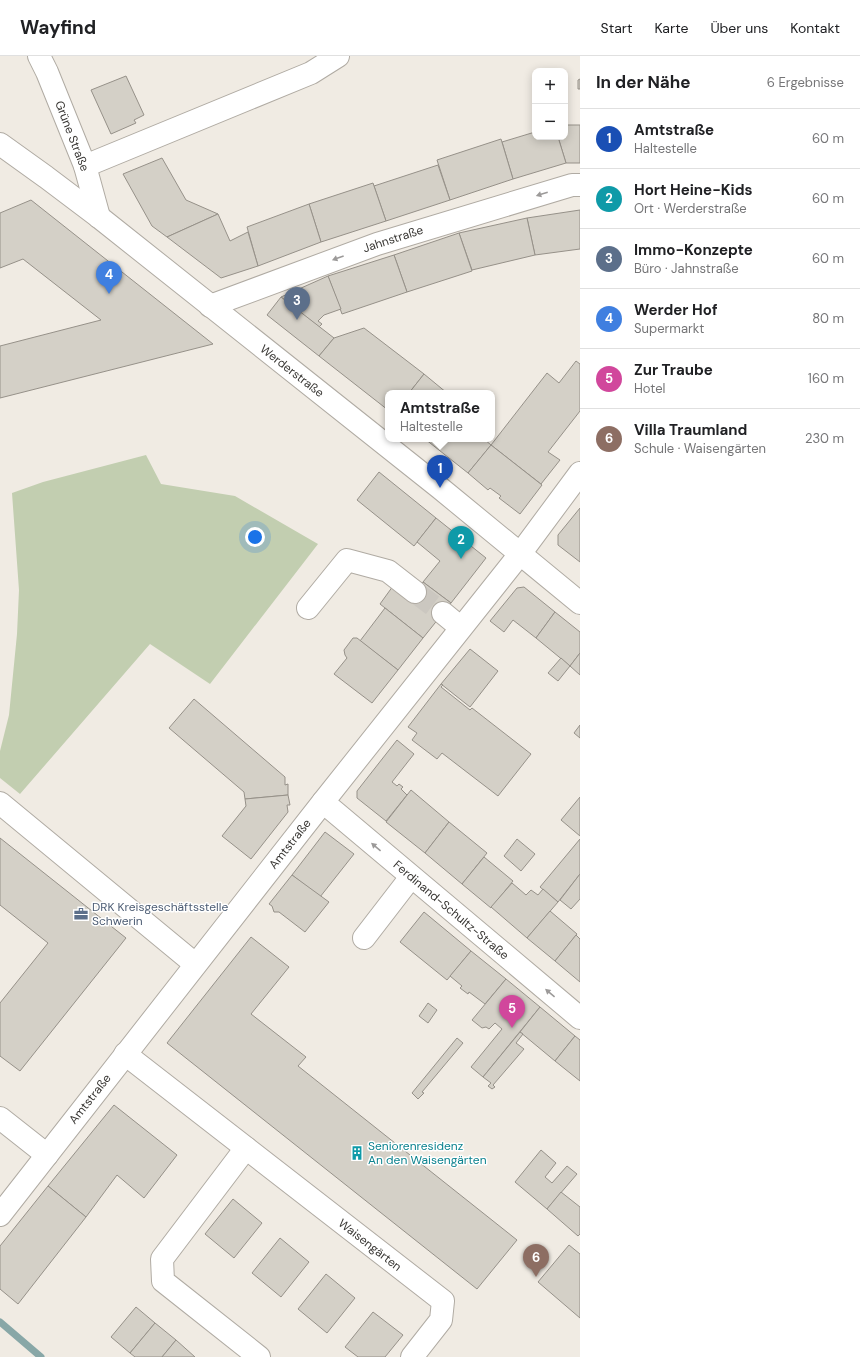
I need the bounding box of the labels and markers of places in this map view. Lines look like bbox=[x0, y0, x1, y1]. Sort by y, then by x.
pin: 4 bbox=[96, 261, 122, 294]
pin: 3 bbox=[284, 287, 310, 320]
pin: 1 bbox=[427, 455, 453, 488]
pin: 2 bbox=[448, 526, 474, 559]
place label: DRK Kreisgeschäftsstelle Schwerin bbox=[92, 899, 228, 929]
office icon: DRK Kreisgeschäftsstelle Schwerin bbox=[73, 906, 89, 922]
pin: 5 bbox=[499, 995, 525, 1028]
place label: Seniorenresidenz An den Waisengärten bbox=[368, 1138, 487, 1168]
building icon: Seniorenresidenz An den Waisengärten bbox=[349, 1145, 365, 1161]
pin: 6 bbox=[523, 1244, 549, 1277]

